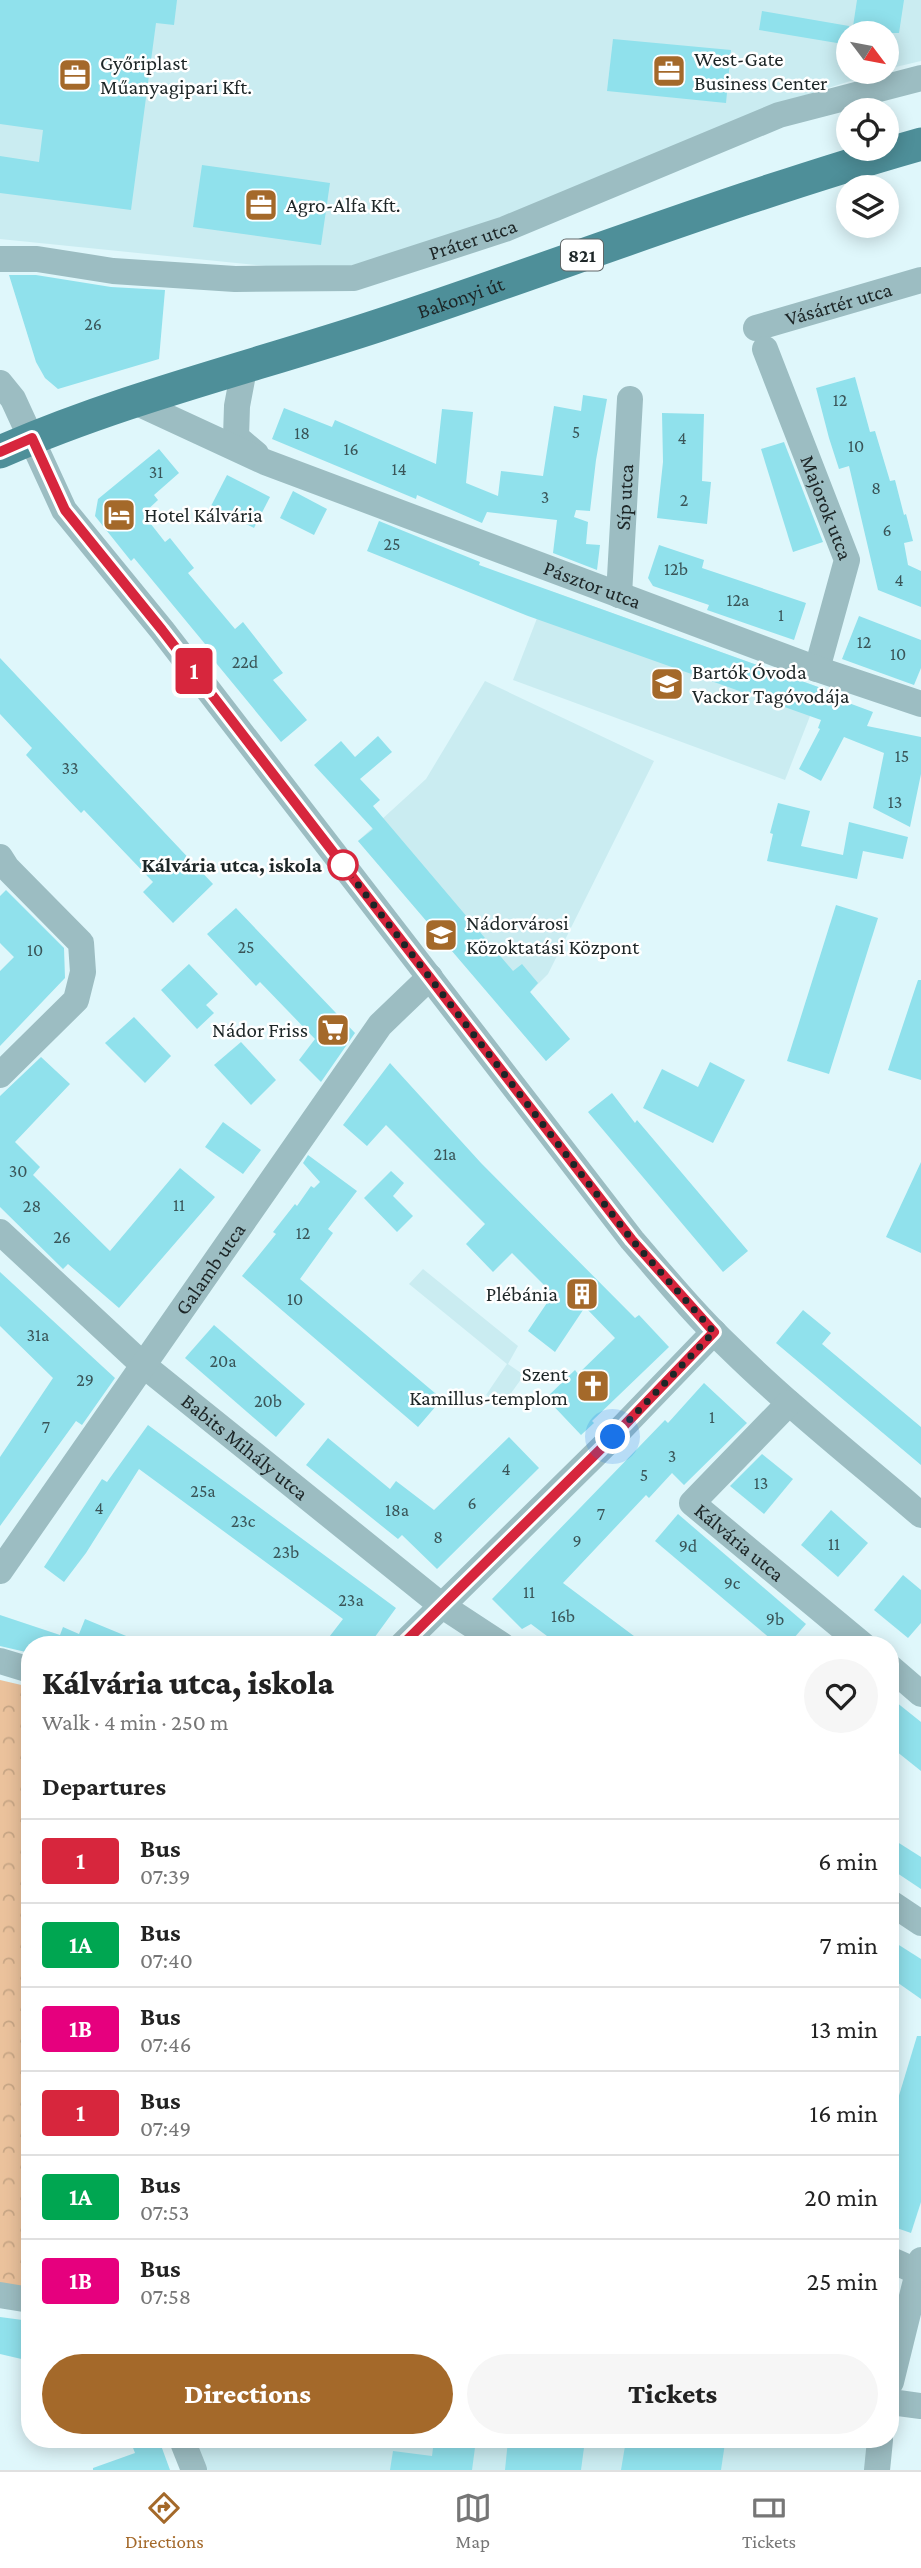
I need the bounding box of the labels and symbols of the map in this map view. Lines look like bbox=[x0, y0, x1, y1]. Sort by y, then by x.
north arrow bbox=[836, 21, 900, 84]
place label: West-Gate Business Center bbox=[694, 47, 828, 95]
place label: Győriplast Műanyagipari Kft. bbox=[100, 51, 252, 99]
office icon: West-Gate Business Center bbox=[650, 52, 688, 90]
office icon: Győriplast Műanyagipari Kft. bbox=[56, 56, 94, 94]
office icon: Agro-Alfa Kft. bbox=[242, 186, 280, 224]
place label: Agro-Alfa Kft. bbox=[286, 193, 401, 217]
street label: Práter utca bbox=[426, 213, 521, 265]
road number: 821 bbox=[561, 240, 603, 270]
street label: Bakonyi út bbox=[414, 271, 508, 324]
street label: Vásártér utca bbox=[782, 277, 895, 331]
house number: 26 bbox=[84, 314, 102, 334]
house number: 12 bbox=[833, 390, 847, 410]
house number: 5 bbox=[572, 422, 580, 442]
house number: 18 bbox=[294, 423, 310, 443]
house number: 4 bbox=[677, 428, 687, 448]
house number: 10 bbox=[848, 436, 864, 456]
house number: 16 bbox=[343, 439, 359, 459]
street label: Majorok utca bbox=[795, 452, 858, 564]
house number: 14 bbox=[391, 459, 407, 479]
house number: 31 bbox=[149, 462, 163, 482]
street label: Síp utca bbox=[611, 463, 638, 531]
house number: 8 bbox=[871, 478, 881, 498]
house number: 3 bbox=[541, 487, 549, 507]
house number: 2 bbox=[680, 490, 688, 510]
hotel icon: Hotel Kálvária bbox=[100, 496, 138, 534]
place label: Hotel Kálvária bbox=[144, 503, 263, 527]
house number: 6 bbox=[882, 520, 892, 540]
house number: 25 bbox=[383, 534, 401, 554]
street label: Pásztor utca bbox=[540, 556, 645, 614]
house number: 12b bbox=[664, 559, 688, 579]
house number: 4 bbox=[894, 570, 904, 590]
house number: 12a bbox=[727, 590, 749, 610]
house number: 1 bbox=[778, 605, 784, 625]
house number: 12 bbox=[857, 632, 871, 652]
house number: 10 bbox=[890, 644, 906, 664]
line badge: 1 bbox=[171, 648, 217, 694]
house number: 22d bbox=[232, 652, 259, 672]
place label: Bartók Óvoda Vackor Tagóvodája bbox=[692, 660, 850, 708]
school or university icon: Bartók Óvoda Vackor Tagóvodája bbox=[648, 665, 686, 703]
house number: 15 bbox=[895, 746, 909, 766]
house number: 33 bbox=[62, 758, 79, 778]
house number: 13 bbox=[888, 792, 902, 812]
marker: Kálvária utca, iskola bbox=[328, 850, 358, 880]
place label: Kálvária utca, iskola bbox=[142, 853, 323, 877]
place label: Nádorvárosi Közoktatási Központ bbox=[466, 911, 640, 959]
school or university icon: Nádorvárosi Közoktatási Központ bbox=[422, 916, 460, 954]
house number: 25 bbox=[237, 937, 255, 957]
house number: 10 bbox=[27, 940, 43, 960]
supermarket icon: Nádor Friss bbox=[314, 1011, 352, 1049]
place label: Nádor Friss bbox=[212, 1018, 308, 1042]
house number: 21a bbox=[434, 1144, 456, 1164]
house number: 30 bbox=[9, 1161, 27, 1181]
house number: 11 bbox=[173, 1195, 185, 1215]
house number: 28 bbox=[23, 1196, 41, 1216]
street label: Galamb utca bbox=[170, 1218, 251, 1319]
house number: 12 bbox=[296, 1223, 310, 1243]
house number: 26 bbox=[53, 1227, 71, 1247]
building icon: Plébánia bbox=[563, 1275, 601, 1313]
place label: Plébánia bbox=[486, 1282, 558, 1306]
house number: 10 bbox=[287, 1289, 303, 1309]
house number: 31a bbox=[27, 1325, 49, 1345]
house number: 20a bbox=[209, 1351, 237, 1371]
place label: Szent Kamillus-templom bbox=[409, 1362, 569, 1410]
church icon: Szent Kamillus-templom bbox=[574, 1367, 612, 1405]
house number: 29 bbox=[76, 1370, 94, 1390]
street label: Babits Mihály utca bbox=[177, 1389, 313, 1505]
house number: 20b bbox=[254, 1391, 282, 1411]
house number: 1 bbox=[709, 1407, 715, 1427]
house number: 7 bbox=[42, 1417, 50, 1437]
your location bbox=[595, 1419, 630, 1454]
house number: 3 bbox=[668, 1446, 676, 1466]
house number: 4 bbox=[501, 1459, 511, 1479]
house number: 5 bbox=[640, 1465, 648, 1485]
house number: 13 bbox=[754, 1473, 768, 1493]
house number: 25a bbox=[190, 1481, 216, 1501]
house number: 6 bbox=[467, 1493, 477, 1513]
house number: 4 bbox=[94, 1498, 104, 1518]
street label: Kálvária utca bbox=[690, 1498, 789, 1587]
house number: 18a bbox=[385, 1500, 409, 1520]
house number: 7 bbox=[597, 1504, 605, 1524]
house number: 23c bbox=[231, 1511, 256, 1531]
house number: 8 bbox=[433, 1527, 443, 1547]
house number: 9 bbox=[572, 1531, 582, 1551]
house number: 11 bbox=[828, 1534, 840, 1554]
house number: 9d bbox=[679, 1536, 698, 1556]
house number: 23b bbox=[273, 1542, 299, 1562]
house number: 9c bbox=[724, 1573, 741, 1593]
house number: 11 bbox=[523, 1582, 535, 1602]
house number: 23a bbox=[338, 1590, 364, 1610]
house number: 16b bbox=[551, 1606, 575, 1626]
house number: 9b bbox=[766, 1609, 784, 1629]

